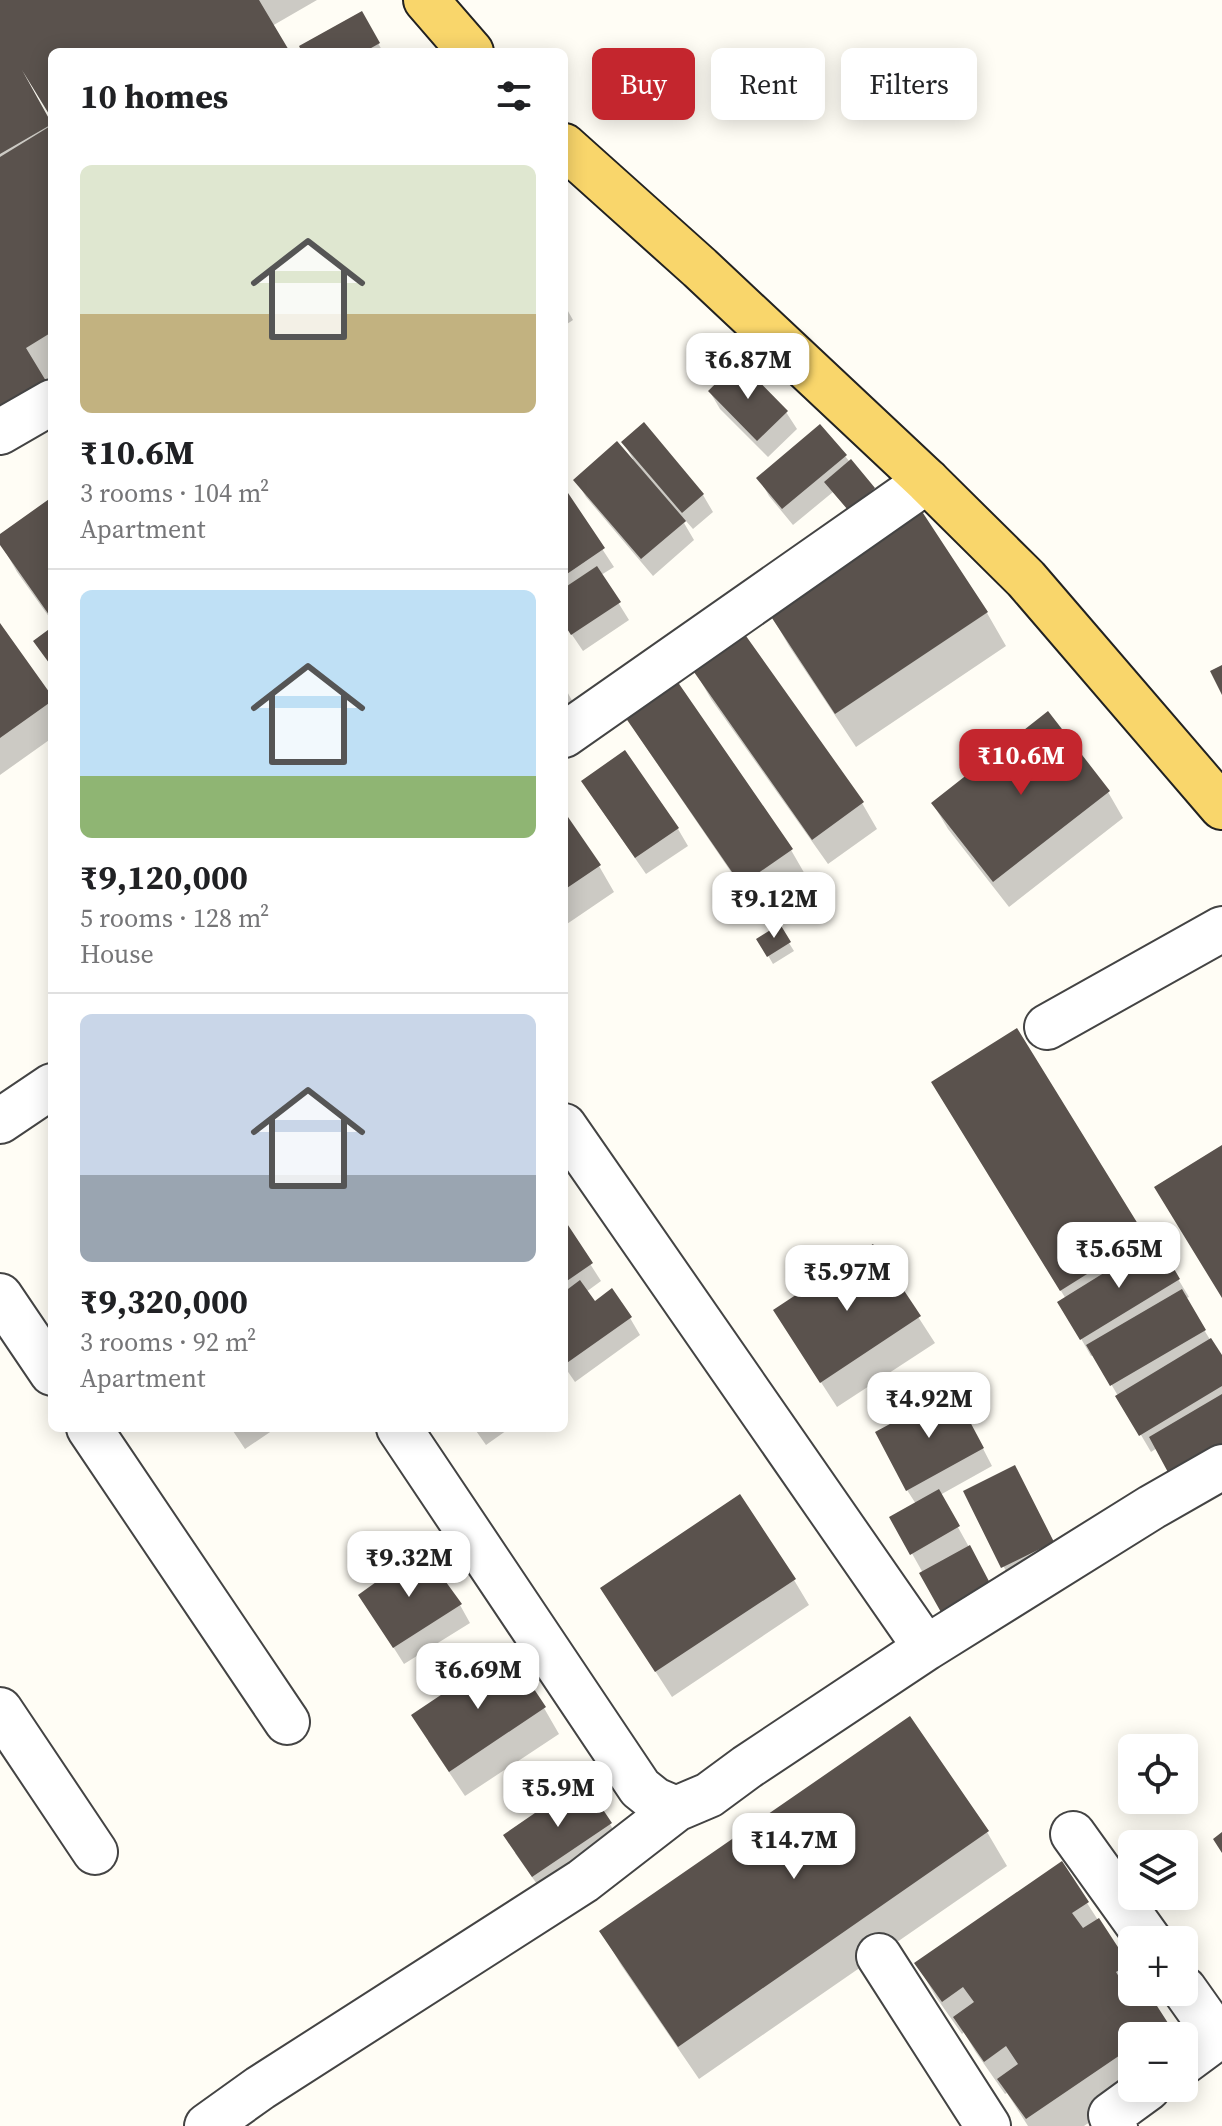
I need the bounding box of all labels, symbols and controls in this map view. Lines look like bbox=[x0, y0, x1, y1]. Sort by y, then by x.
chip: Buy bbox=[592, 48, 695, 120]
chip: Rent bbox=[711, 48, 825, 120]
chip: Filters bbox=[841, 48, 977, 120]
text: 10 homes bbox=[80, 73, 228, 119]
icon: filters bbox=[492, 74, 536, 118]
icon: home bbox=[236, 217, 380, 361]
pin: ₹6.87M bbox=[683, 333, 813, 401]
text: ₹6.87M bbox=[704, 341, 792, 377]
text: ₹10.6M bbox=[80, 429, 194, 475]
text: 3 rooms · 104 m² bbox=[80, 475, 269, 511]
text: Apartment bbox=[80, 511, 205, 547]
icon: home bbox=[236, 642, 380, 786]
pin: ₹10.6M bbox=[956, 729, 1086, 797]
text: ₹10.6M bbox=[977, 737, 1065, 773]
text: ₹9,120,000 bbox=[80, 854, 248, 900]
pin: ₹9.12M bbox=[709, 872, 839, 940]
text: ₹9.12M bbox=[730, 880, 818, 916]
text: 5 rooms · 128 m² bbox=[80, 900, 269, 936]
text: House bbox=[80, 936, 154, 972]
icon: home bbox=[236, 1066, 380, 1210]
pin: ₹5.65M bbox=[1054, 1222, 1184, 1290]
text: ₹5.65M bbox=[1075, 1230, 1163, 1266]
pin: ₹5.97M bbox=[782, 1245, 912, 1313]
text: ₹5.97M bbox=[803, 1253, 891, 1289]
text: ₹9,320,000 bbox=[80, 1278, 248, 1324]
text: 3 rooms · 92 m² bbox=[80, 1324, 256, 1360]
text: Apartment bbox=[80, 1360, 205, 1396]
pin: ₹4.92M bbox=[864, 1372, 994, 1440]
text: ₹4.92M bbox=[885, 1380, 973, 1416]
pin: ₹9.32M bbox=[344, 1531, 474, 1599]
text: ₹9.32M bbox=[365, 1539, 453, 1575]
pin: ₹6.69M bbox=[413, 1643, 543, 1711]
text: ₹6.69M bbox=[434, 1651, 522, 1687]
map controls bbox=[1118, 1734, 1198, 2102]
button: locate bbox=[1118, 1734, 1198, 1814]
pin: ₹5.9M bbox=[502, 1761, 614, 1829]
text: ₹5.9M bbox=[521, 1769, 595, 1805]
pin: ₹14.7M bbox=[729, 1813, 859, 1881]
text: ₹14.7M bbox=[750, 1821, 838, 1857]
button: layers bbox=[1118, 1830, 1198, 1910]
button: + bbox=[1118, 1926, 1198, 2006]
button: − bbox=[1118, 2022, 1198, 2102]

